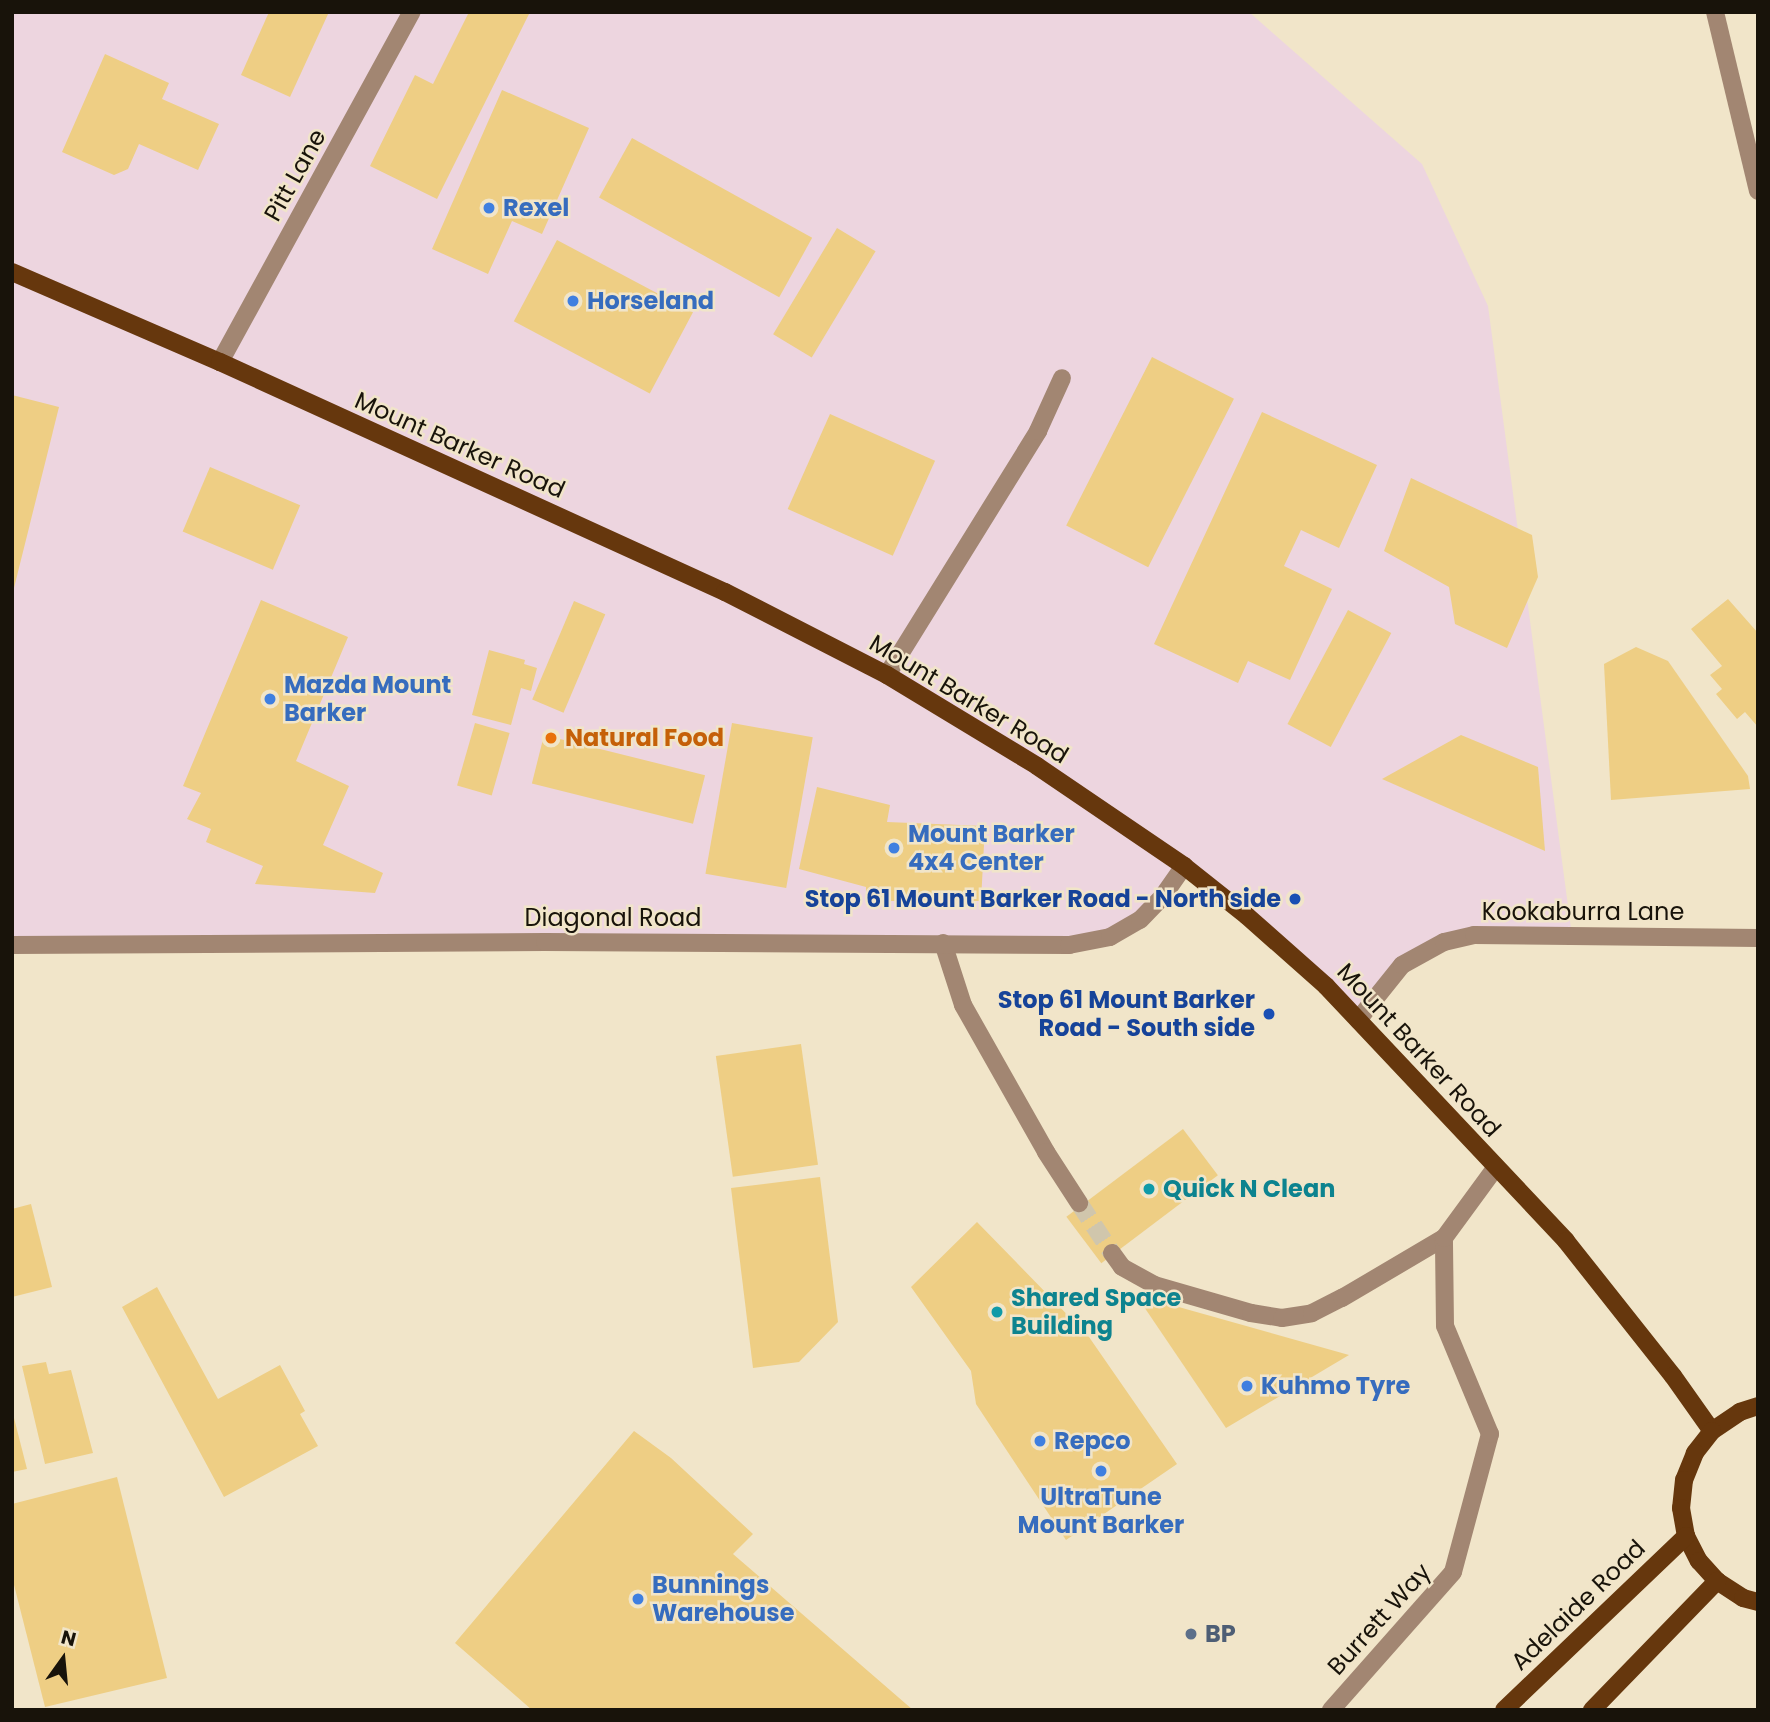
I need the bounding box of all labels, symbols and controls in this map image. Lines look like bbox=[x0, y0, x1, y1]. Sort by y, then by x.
street label: Pitt Lane bbox=[258, 124, 332, 226]
place label: Rexel bbox=[503, 194, 569, 222]
marker: Rexel bbox=[481, 200, 497, 216]
place label: Horseland bbox=[587, 287, 714, 315]
marker: Horseland bbox=[565, 293, 581, 309]
street label: Mount Barker Road bbox=[351, 386, 569, 504]
street label: Mount Barker Road bbox=[864, 628, 1074, 770]
place label: Mazda Mount Barker bbox=[284, 671, 451, 727]
marker: Mazda Mount Barker bbox=[262, 691, 278, 707]
place label: Natural Food bbox=[565, 724, 724, 752]
marker: Natural Food bbox=[543, 730, 559, 746]
place label: Mount Barker 4x4 Center bbox=[908, 820, 1075, 876]
marker: Mount Barker 4x4 Center bbox=[886, 840, 902, 856]
place label: Stop 61 Mount Barker Road - North side bbox=[805, 885, 1281, 913]
marker: Stop 61 Mount Barker Road - North side bbox=[1287, 891, 1303, 907]
street label: Kookaburra Lane bbox=[1482, 898, 1684, 926]
street label: Diagonal Road bbox=[525, 904, 701, 932]
street label: Mount Barker Road bbox=[1331, 957, 1507, 1143]
place label: Stop 61 Mount Barker Road - South side bbox=[998, 986, 1255, 1042]
marker: Stop 61 Mount Barker Road - South side bbox=[1261, 1006, 1277, 1022]
place label: Quick N Clean bbox=[1163, 1175, 1335, 1203]
marker: Quick N Clean bbox=[1141, 1181, 1157, 1197]
place label: Shared Space Building bbox=[1011, 1284, 1181, 1340]
marker: Shared Space Building bbox=[989, 1304, 1005, 1320]
place label: Kuhmo Tyre bbox=[1261, 1372, 1410, 1400]
marker: Kuhmo Tyre bbox=[1239, 1378, 1255, 1394]
place label: Repco bbox=[1054, 1427, 1131, 1455]
marker: Repco bbox=[1032, 1433, 1048, 1449]
marker: UltraTune Mount Barker bbox=[1093, 1463, 1109, 1479]
place label: UltraTune Mount Barker bbox=[1018, 1483, 1184, 1539]
street label: Adelaide Road bbox=[1505, 1534, 1651, 1676]
street label: Burrett Way bbox=[1321, 1557, 1437, 1681]
place label: Bunnings Warehouse bbox=[652, 1571, 794, 1627]
marker: Bunnings Warehouse bbox=[630, 1591, 646, 1607]
place label: BP bbox=[1205, 1620, 1236, 1648]
text: N bbox=[58, 1623, 79, 1653]
north arrow bbox=[28, 1624, 98, 1694]
marker: BP bbox=[1183, 1626, 1199, 1642]

